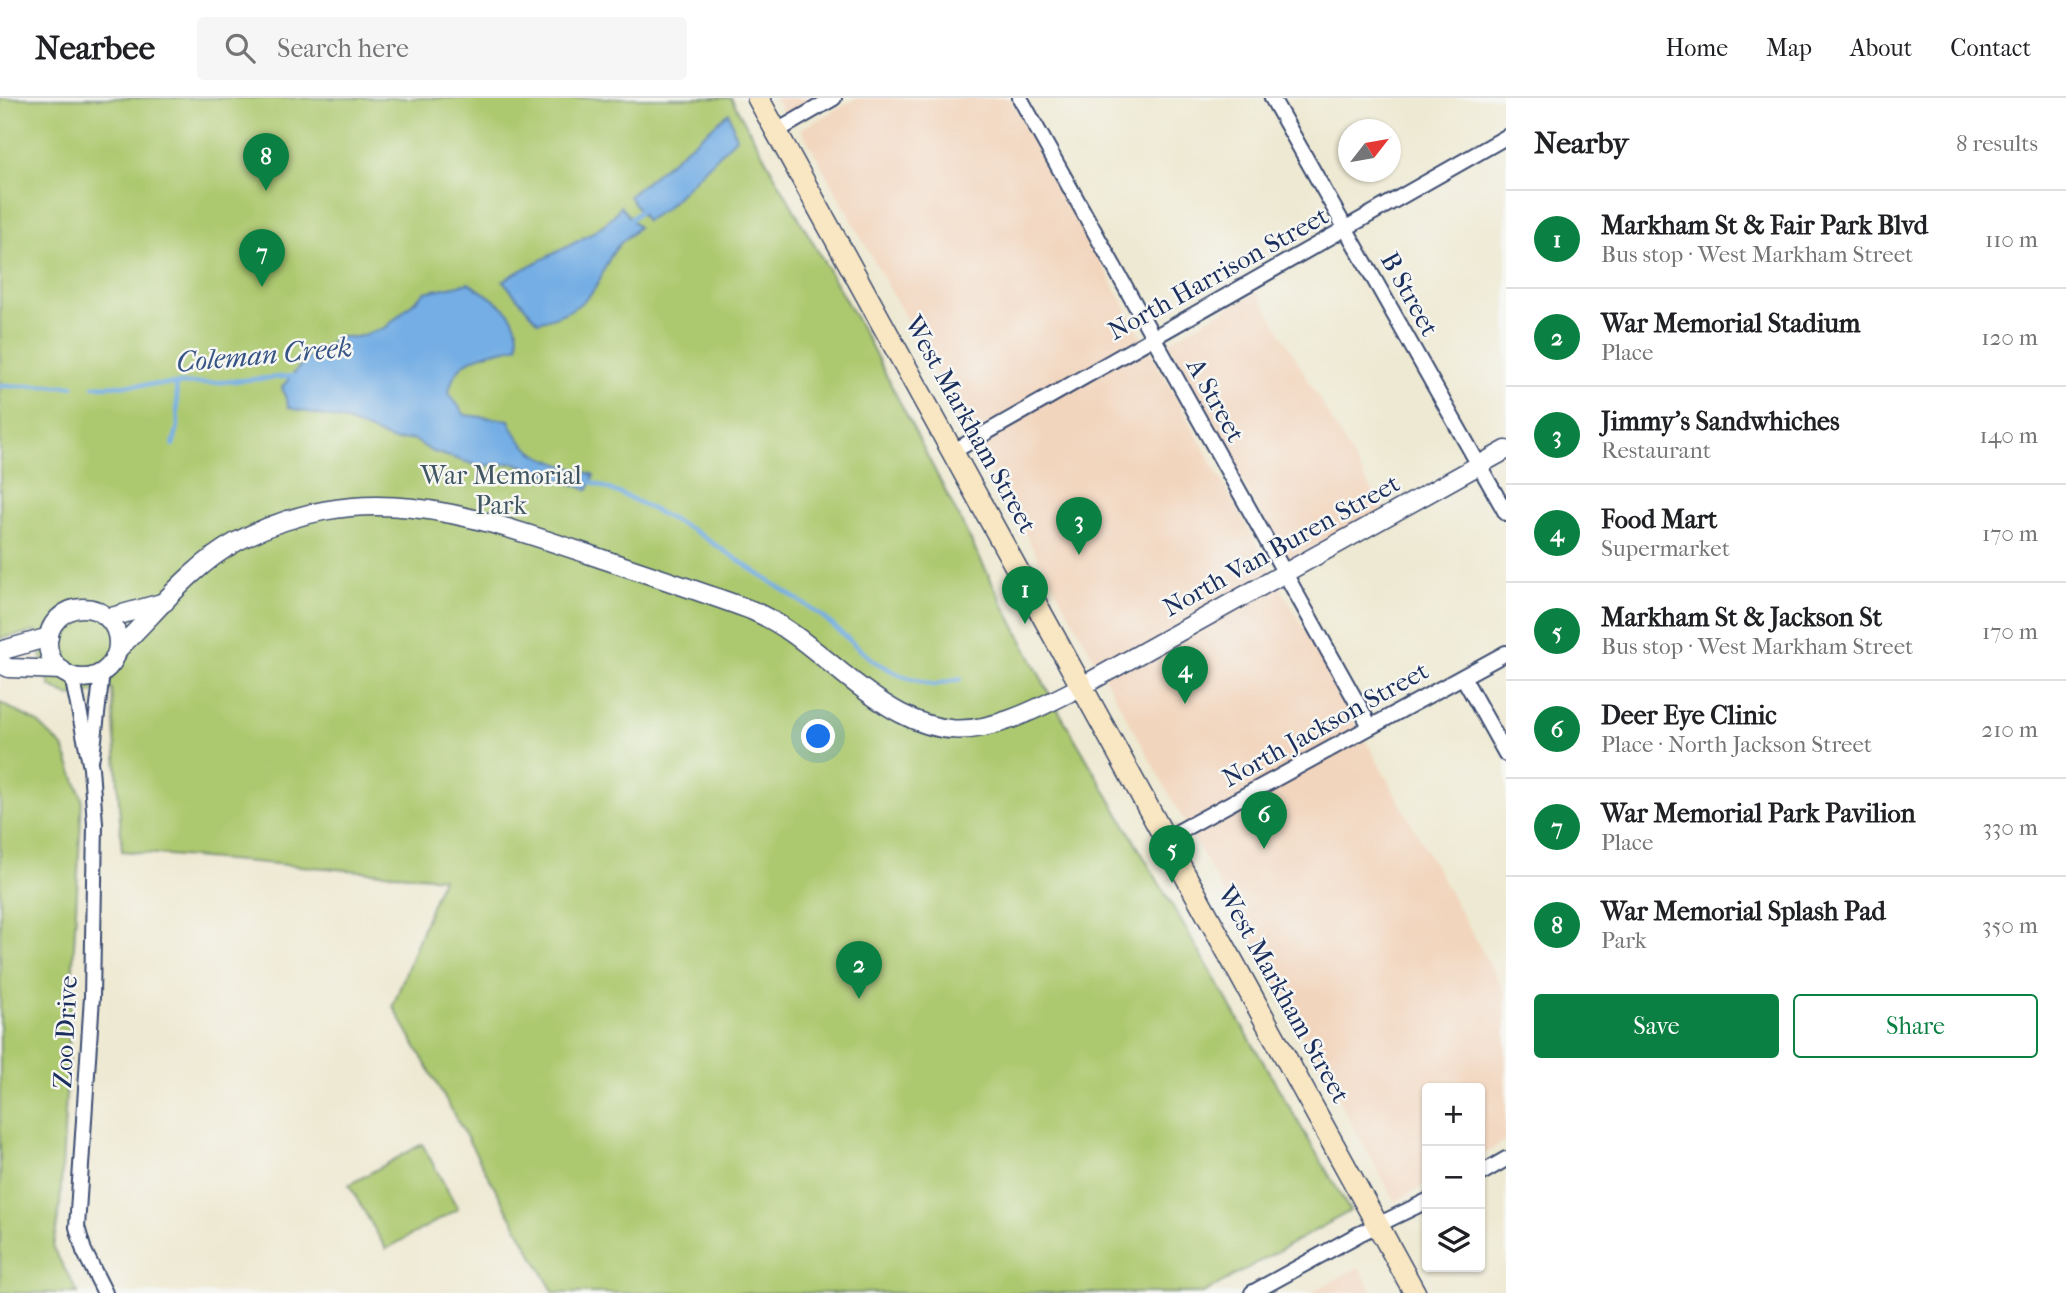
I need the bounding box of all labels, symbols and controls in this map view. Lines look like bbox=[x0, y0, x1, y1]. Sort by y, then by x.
search box bbox=[197, 17, 687, 80]
text: Nearbee bbox=[35, 29, 155, 68]
icon: search bbox=[221, 29, 259, 67]
text: Search here bbox=[277, 33, 409, 64]
text: Home bbox=[1666, 34, 1728, 62]
text: Map bbox=[1766, 34, 1812, 62]
text: About bbox=[1850, 34, 1912, 62]
text: Contact bbox=[1950, 34, 2031, 62]
north arrow bbox=[1338, 119, 1401, 182]
text: Nearby bbox=[1534, 126, 1629, 161]
text: 8 results bbox=[1956, 130, 2038, 157]
pin: 8 bbox=[243, 133, 289, 191]
street label: North Harrison Street bbox=[1103, 200, 1334, 347]
text: Markham St & Fair Park Blvd bbox=[1601, 210, 1928, 241]
text: 1 bbox=[1553, 226, 1561, 253]
text: 110 m bbox=[1985, 226, 2038, 253]
pin: 7 bbox=[239, 229, 285, 287]
text: Bus stop · West Markham Street bbox=[1601, 241, 1913, 268]
street label: B Street bbox=[1374, 247, 1446, 342]
text: War Memorial Stadium bbox=[1601, 308, 1860, 339]
street label: West Markham Street bbox=[897, 309, 1044, 539]
text: 2 bbox=[1551, 324, 1563, 351]
text: 120 m bbox=[1981, 324, 2038, 351]
water label: Coleman Creek bbox=[175, 330, 353, 379]
text: Place bbox=[1601, 339, 1653, 366]
street label: A Street bbox=[1179, 352, 1252, 448]
text: Jimmy's Sandwhiches bbox=[1601, 406, 1840, 437]
text: 3 bbox=[1552, 422, 1562, 449]
text: 140 m bbox=[1979, 422, 2038, 449]
text: Restaurant bbox=[1601, 437, 1711, 464]
park label: War Memorial Park bbox=[419, 460, 582, 521]
street label: North Van Buren Street bbox=[1158, 467, 1406, 623]
pin: 3 bbox=[1056, 497, 1102, 555]
text: Food Mart bbox=[1601, 504, 1717, 535]
text: 4 bbox=[1550, 520, 1564, 547]
text: 170 m bbox=[1982, 520, 2038, 547]
text: Supermarket bbox=[1601, 535, 1730, 562]
pin: 1 bbox=[1002, 566, 1048, 624]
text: Markham St & Jackson St bbox=[1601, 602, 1882, 633]
text: 5 bbox=[1552, 618, 1562, 645]
text: 170 m bbox=[1982, 618, 2038, 645]
text: Bus stop · West Markham Street bbox=[1601, 633, 1913, 660]
pin: 4 bbox=[1162, 646, 1208, 704]
street label: North Jackson Street bbox=[1217, 655, 1434, 794]
text: Deer Eye Clinic bbox=[1601, 700, 1777, 731]
text: 6 bbox=[1551, 716, 1563, 743]
text: 210 m bbox=[1981, 716, 2038, 743]
your location bbox=[801, 719, 835, 753]
text: Place · North Jackson Street bbox=[1601, 731, 1872, 758]
pin: 6 bbox=[1241, 791, 1287, 849]
text: War Memorial Park Pavilion bbox=[1601, 798, 1916, 829]
text: 7 bbox=[1551, 814, 1563, 841]
text: 330 m bbox=[1982, 814, 2038, 841]
pin: 5 bbox=[1149, 825, 1195, 883]
text: Place bbox=[1601, 829, 1653, 856]
street label: West Markham Street bbox=[1210, 879, 1357, 1109]
text: War Memorial Splash Pad bbox=[1601, 896, 1886, 927]
text: 8 bbox=[1551, 912, 1563, 939]
text: 350 m bbox=[1982, 912, 2038, 939]
text: Park bbox=[1601, 927, 1647, 954]
pin: 2 bbox=[836, 941, 882, 999]
street label: Zoo Drive bbox=[47, 975, 84, 1089]
button: Save bbox=[1534, 994, 1779, 1058]
button: Share bbox=[1793, 994, 2038, 1058]
map controls bbox=[1422, 1083, 1485, 1272]
button: + bbox=[1422, 1083, 1485, 1146]
button: − bbox=[1422, 1146, 1485, 1209]
button: layers bbox=[1422, 1209, 1485, 1272]

